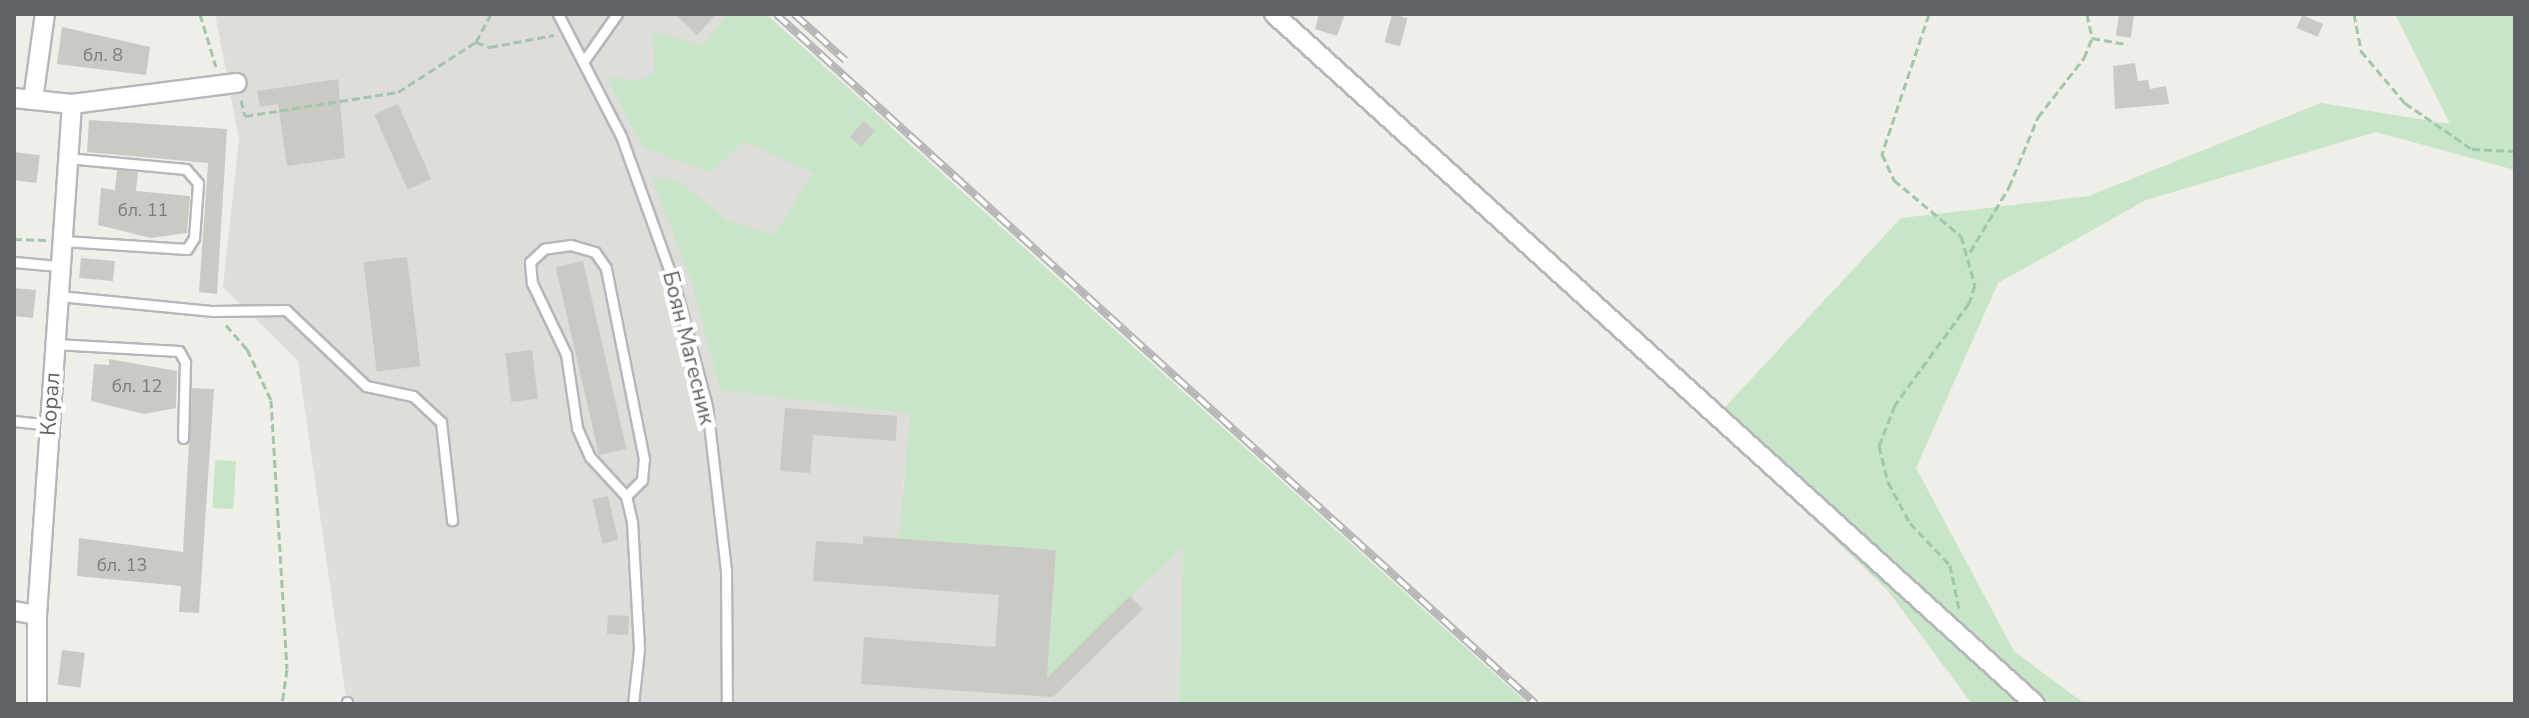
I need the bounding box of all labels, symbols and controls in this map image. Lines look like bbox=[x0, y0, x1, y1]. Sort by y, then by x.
house number: бл. 8 bbox=[83, 44, 123, 66]
house number: бл. 11 bbox=[118, 199, 168, 221]
street label: Боян Магесник bbox=[656, 268, 720, 428]
street label: Корал bbox=[36, 371, 66, 437]
house number: бл. 12 bbox=[112, 375, 162, 397]
house number: бл. 13 bbox=[97, 554, 147, 576]

